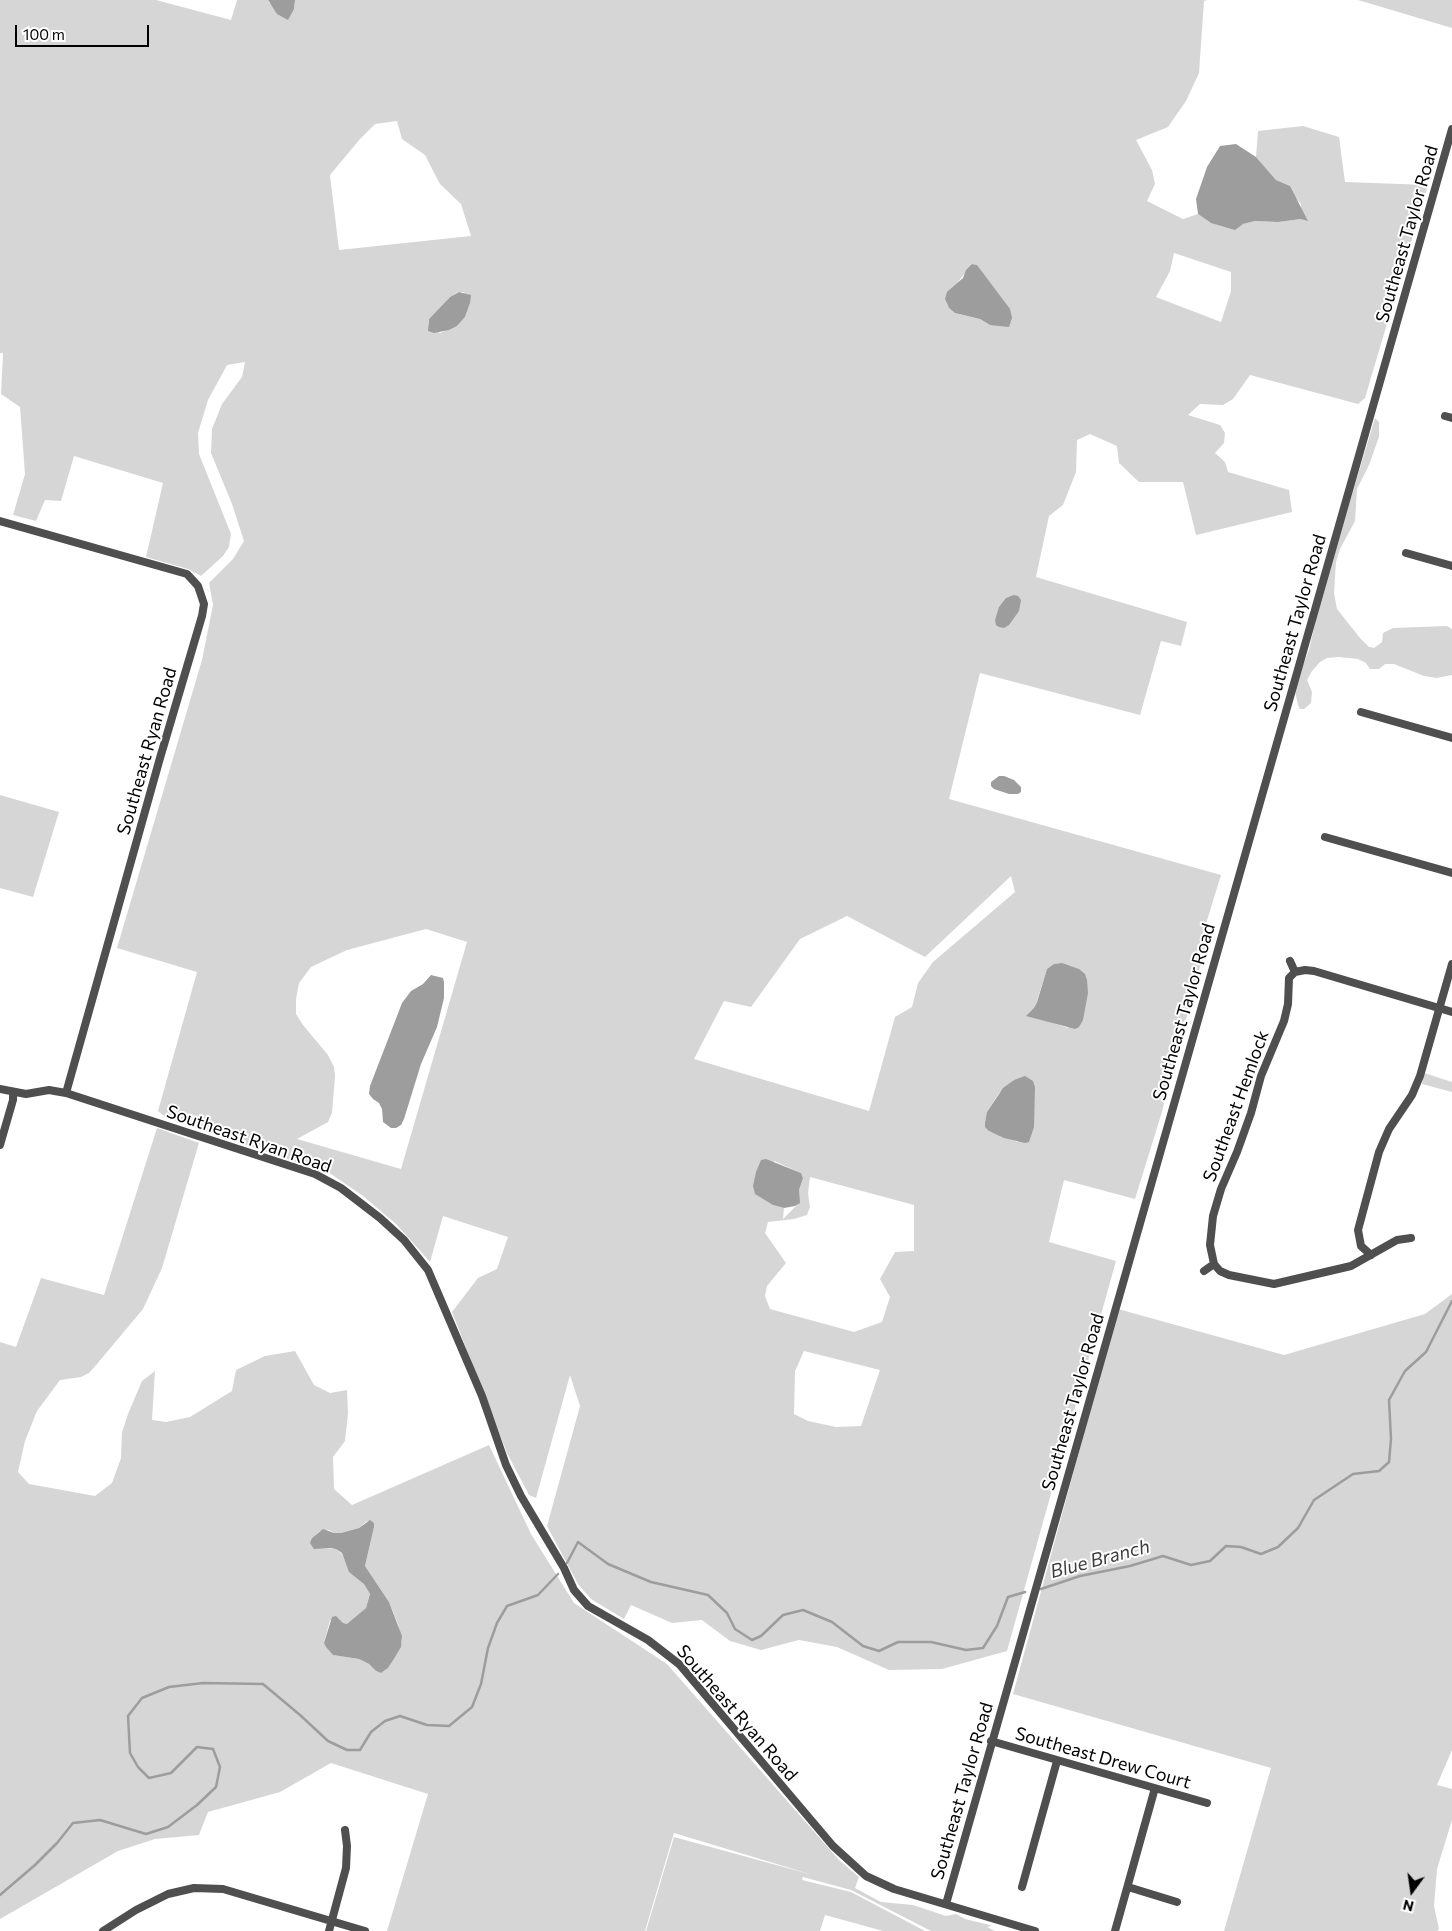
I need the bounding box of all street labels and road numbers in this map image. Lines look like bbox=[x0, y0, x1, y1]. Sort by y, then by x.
street label: Southeast Taylor Road bbox=[1371, 143, 1443, 325]
street label: Southeast Taylor Road bbox=[1259, 532, 1331, 714]
street label: Southeast Ryan Road bbox=[113, 665, 181, 837]
street label: Southeast Taylor Road bbox=[1148, 921, 1220, 1103]
street label: Southeast Hemlock bbox=[1199, 1027, 1273, 1185]
street label: Southeast Ryan Road bbox=[164, 1101, 334, 1177]
street label: Southeast Taylor Road bbox=[1037, 1311, 1109, 1493]
street label: Southeast Ryan Road bbox=[672, 1641, 802, 1785]
street label: Southeast Taylor Road bbox=[926, 1700, 998, 1882]
street label: Southeast Drew Court bbox=[1013, 1723, 1193, 1793]

